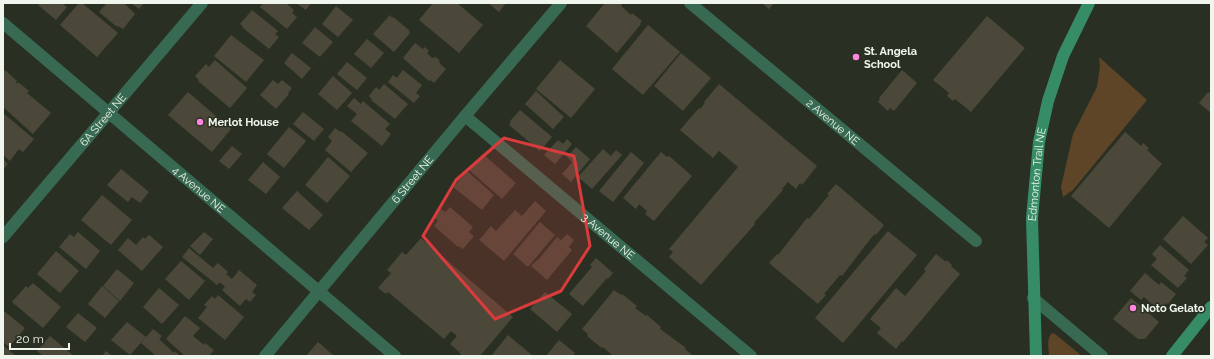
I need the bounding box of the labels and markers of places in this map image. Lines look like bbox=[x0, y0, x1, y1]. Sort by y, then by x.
place label: St. Angela School bbox=[864, 45, 917, 71]
marker: St. Angela School bbox=[851, 52, 861, 62]
place label: Merlot House bbox=[208, 116, 279, 129]
marker: Merlot House bbox=[195, 117, 205, 127]
place label: Noto Gelato bbox=[1141, 302, 1205, 315]
marker: Noto Gelato bbox=[1128, 303, 1138, 313]

